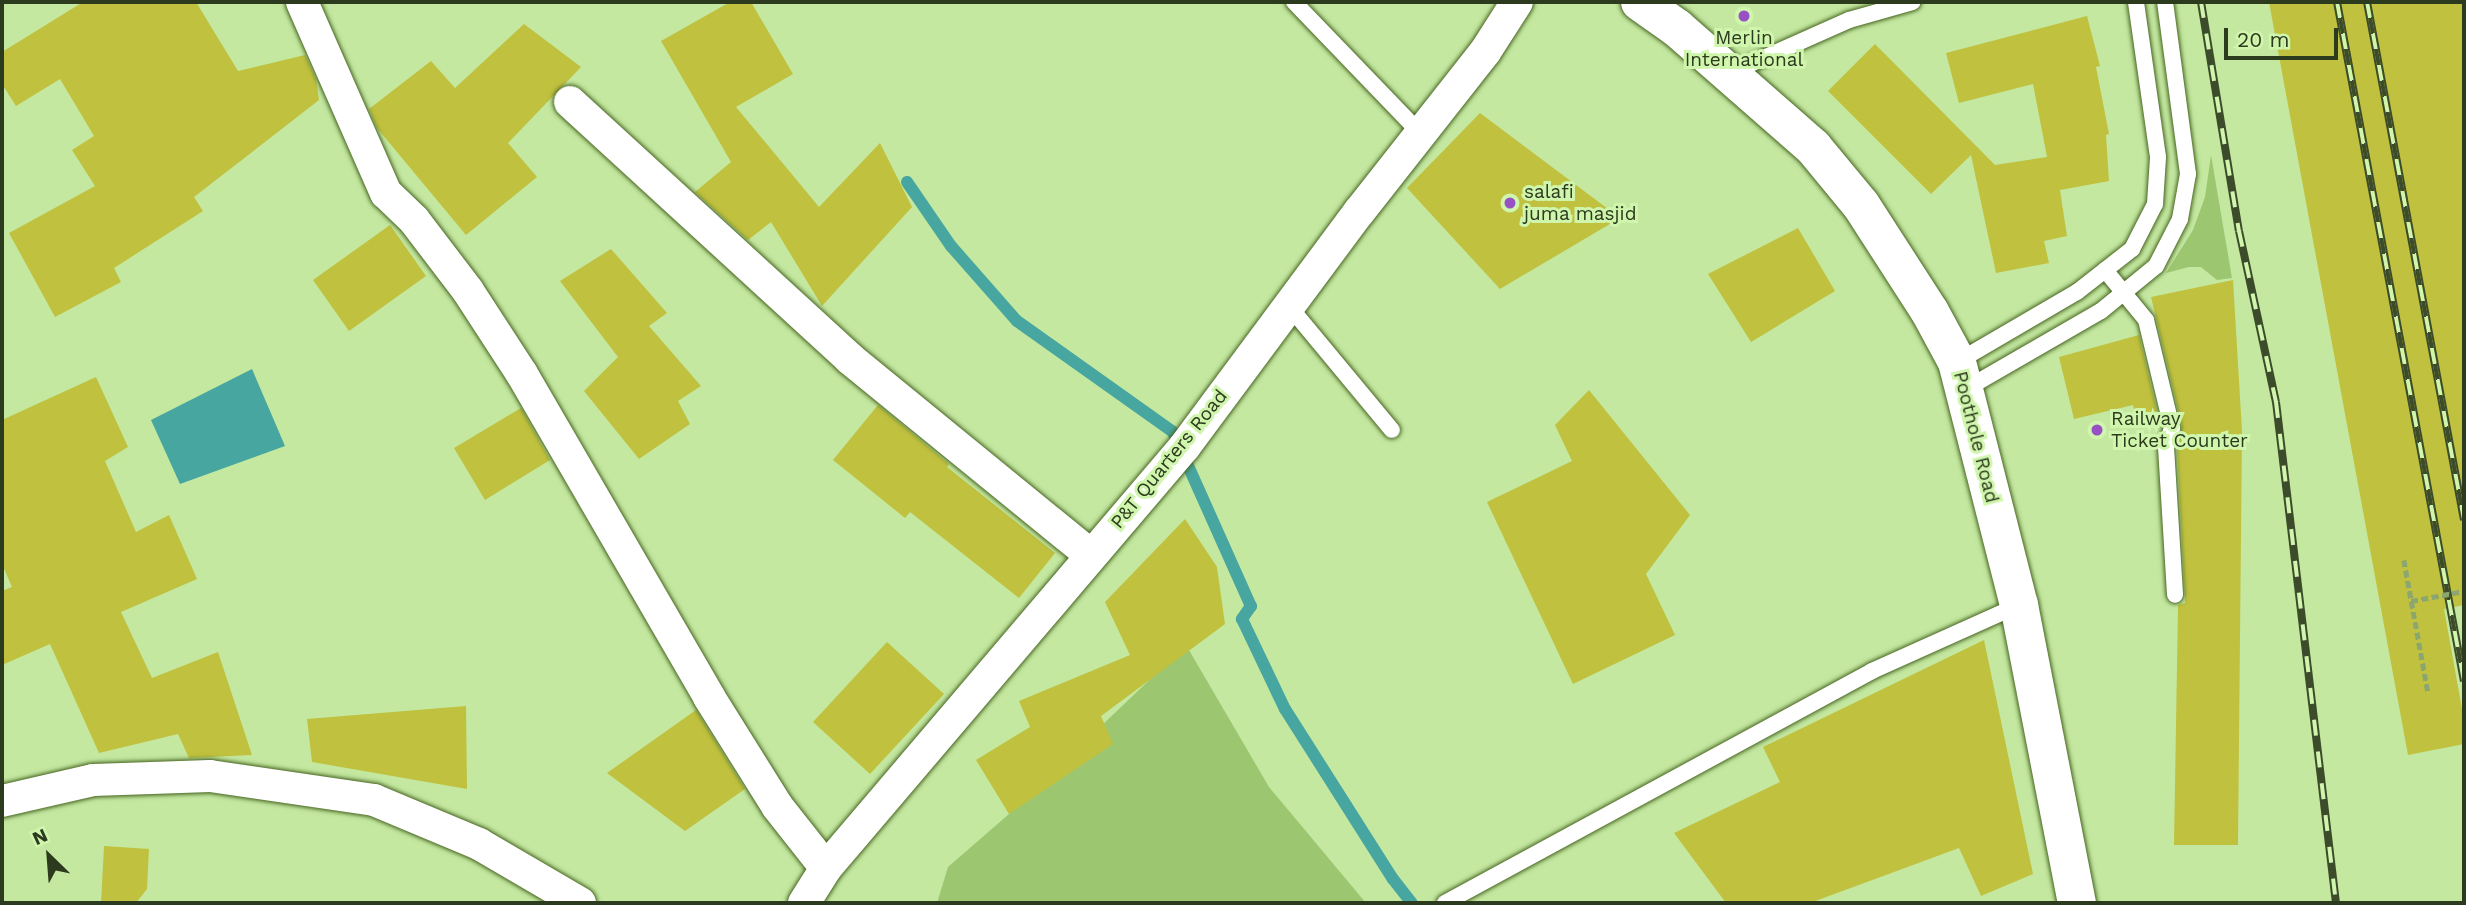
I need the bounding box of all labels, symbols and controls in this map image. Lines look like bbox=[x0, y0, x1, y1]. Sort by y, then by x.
marker: Merlin International bbox=[1736, 8, 1752, 24]
scale bar bbox=[2228, 14, 2342, 58]
place label: Merlin International bbox=[1685, 27, 1803, 71]
text: 20 m bbox=[2237, 27, 2289, 52]
place label: salafi juma masjid bbox=[1524, 181, 1637, 225]
marker: salafi juma masjid bbox=[1502, 195, 1518, 211]
street label: Poothole Road bbox=[1949, 369, 2003, 505]
street label: P&T Quarters Road bbox=[1106, 385, 1232, 533]
place label: Railway Ticket Counter bbox=[2111, 408, 2248, 452]
marker: Railway Ticket Counter bbox=[2089, 422, 2105, 438]
north arrow bbox=[14, 821, 84, 891]
text: N bbox=[29, 823, 51, 850]

